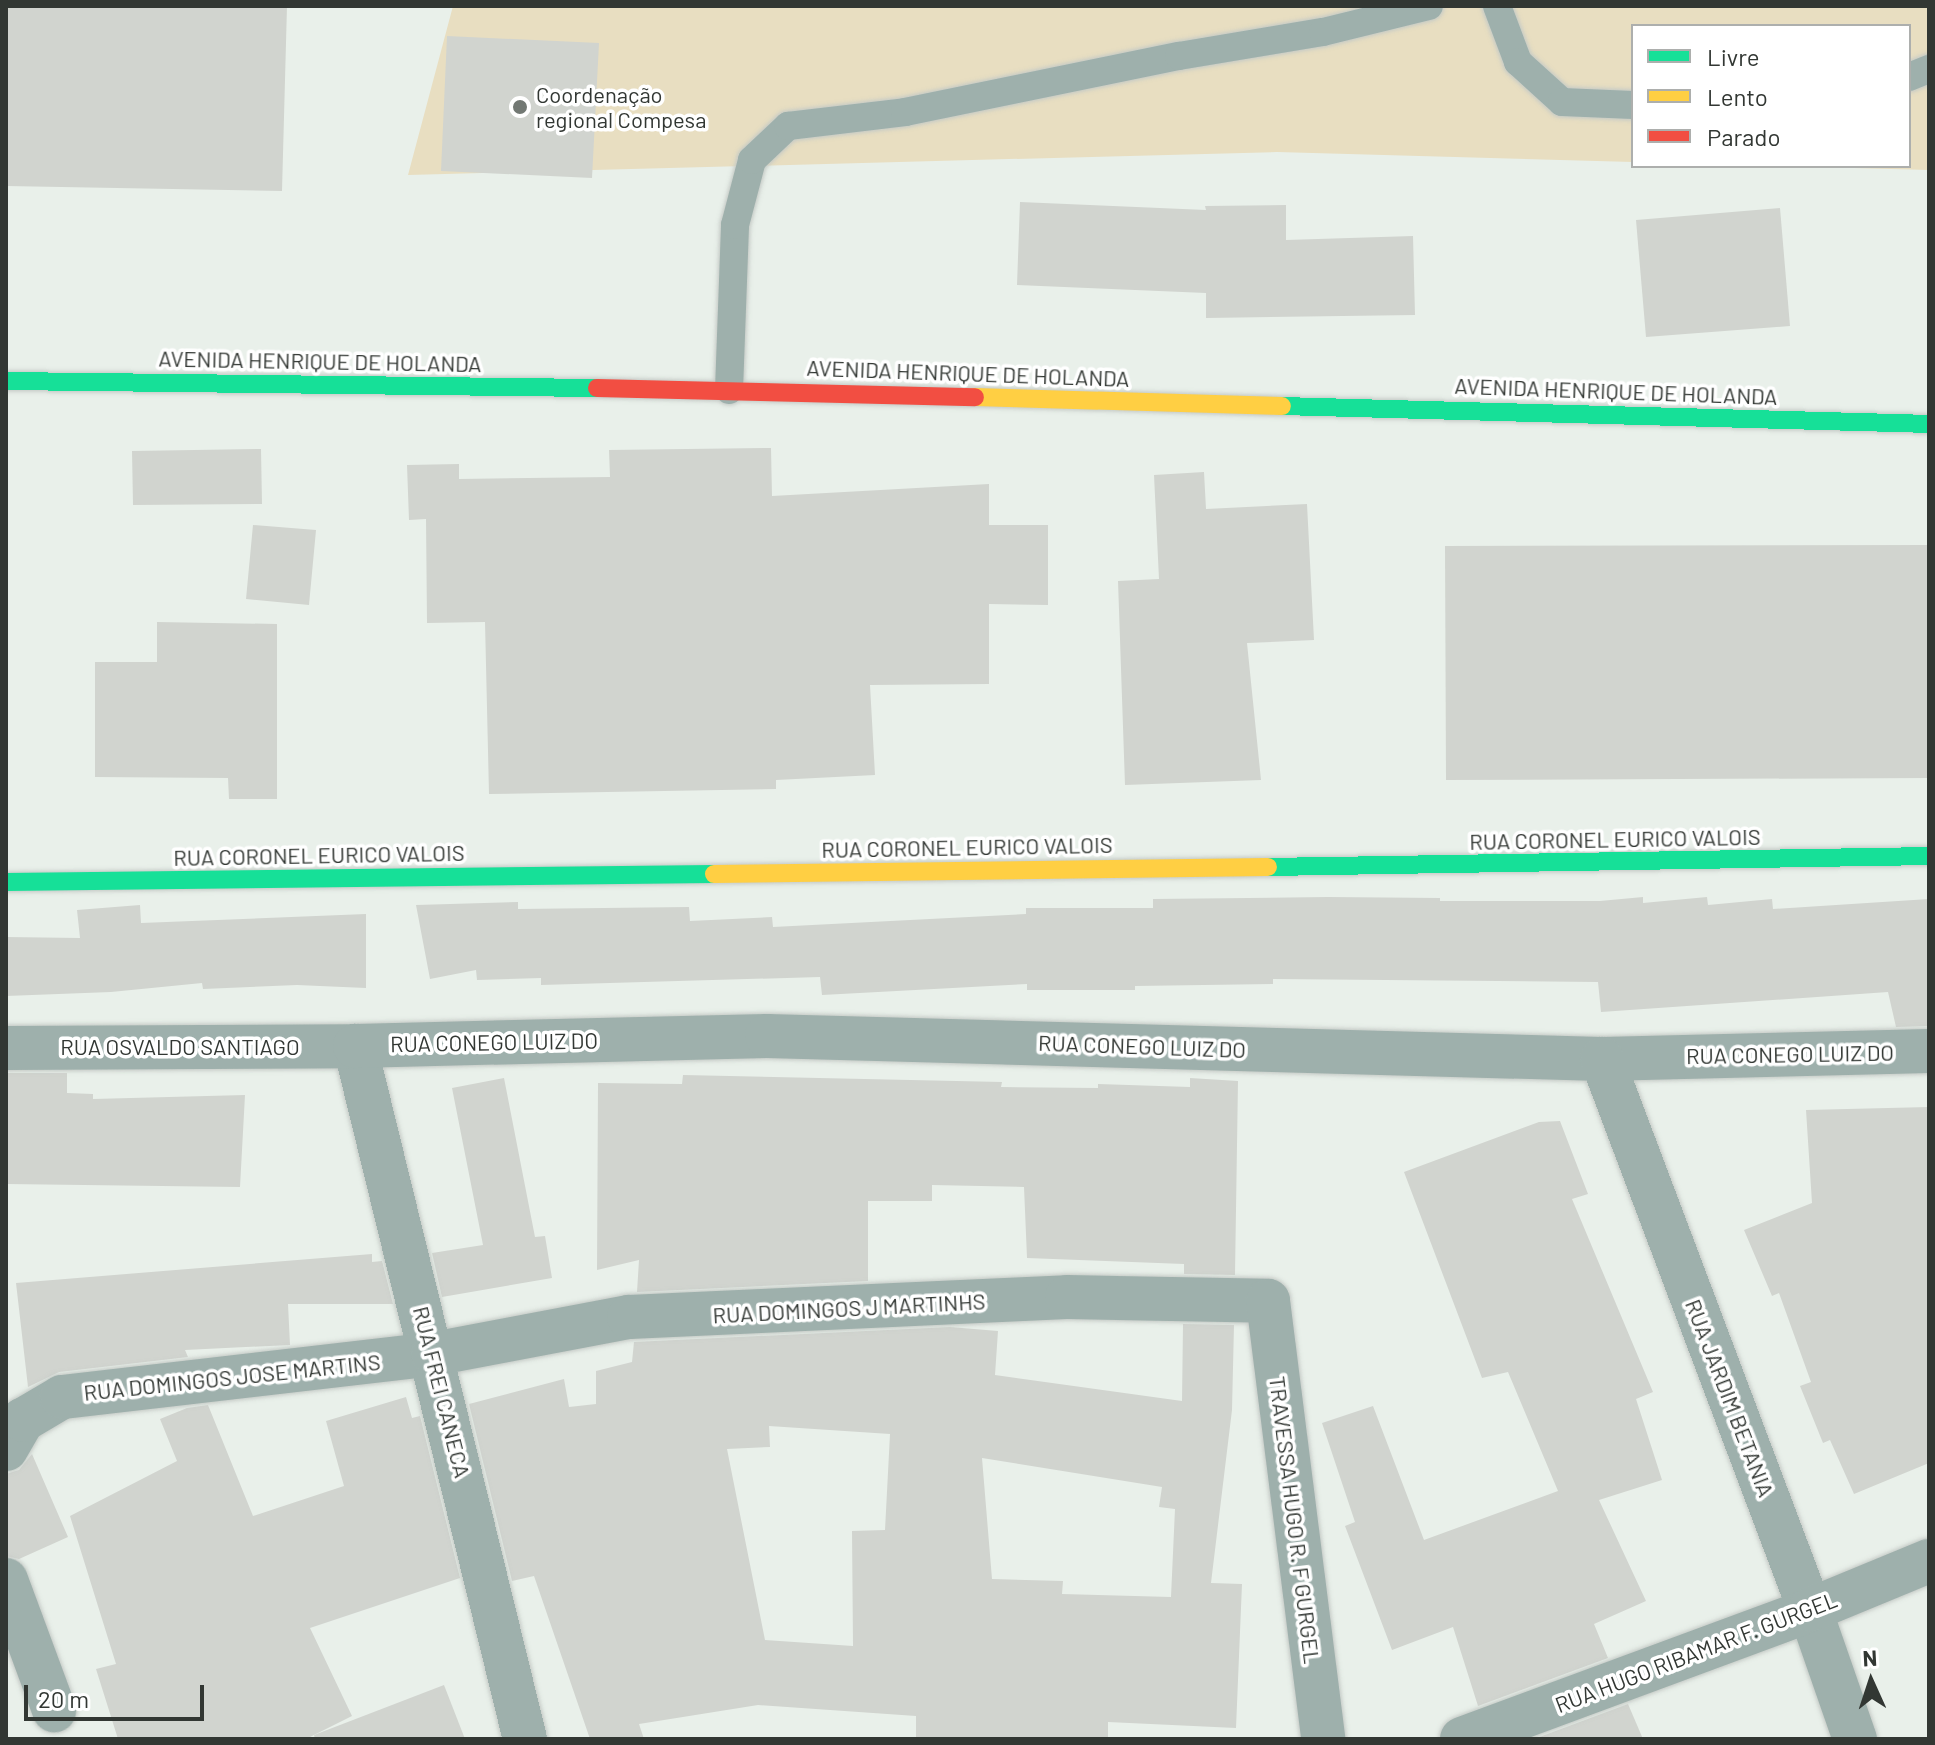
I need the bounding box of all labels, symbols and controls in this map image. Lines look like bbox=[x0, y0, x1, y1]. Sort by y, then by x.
legend bbox=[1631, 24, 1911, 168]
text: Livre bbox=[1707, 42, 1760, 71]
place label: Coordenação regional Compesa bbox=[536, 81, 706, 132]
text: Lento bbox=[1707, 82, 1768, 111]
marker: Coordenação regional Compesa bbox=[511, 98, 529, 116]
text: Parado bbox=[1707, 122, 1781, 151]
street label: AVENIDA HENRIQUE DE HOLANDA bbox=[158, 345, 482, 377]
street label: AVENIDA HENRIQUE DE HOLANDA bbox=[806, 354, 1130, 392]
street label: AVENIDA HENRIQUE DE HOLANDA bbox=[1454, 372, 1778, 410]
street label: RUA CORONEL EURICO VALOIS bbox=[1469, 823, 1761, 855]
street label: RUA CORONEL EURICO VALOIS bbox=[821, 831, 1113, 863]
street label: RUA CORONEL EURICO VALOIS bbox=[173, 839, 465, 871]
street label: RUA CONEGO LUIZ DO bbox=[390, 1027, 598, 1057]
street label: RUA CONEGO LUIZ DO bbox=[1038, 1029, 1246, 1063]
street label: RUA OSVALDO SANTIAGO bbox=[60, 1034, 300, 1060]
street label: RUA CONEGO LUIZ DO bbox=[1686, 1039, 1894, 1069]
street label: RUA DOMINGOS J MARTINHS bbox=[712, 1288, 986, 1328]
street label: RUA JARDIM BETANIA bbox=[1680, 1295, 1780, 1501]
street label: RUA FREI CANECA bbox=[408, 1303, 476, 1481]
street label: RUA DOMINGOS JOSE MARTINS bbox=[82, 1348, 382, 1406]
street label: TRAVESSA HUGO R. F GURGEL bbox=[1264, 1375, 1326, 1665]
street label: RUA HUGO RIBAMAR F. GURGEL bbox=[1551, 1586, 1841, 1718]
north arrow bbox=[1831, 1641, 1911, 1721]
text: N bbox=[1862, 1644, 1878, 1670]
scale bar bbox=[28, 1669, 208, 1719]
text: 20 m bbox=[38, 1684, 89, 1713]

